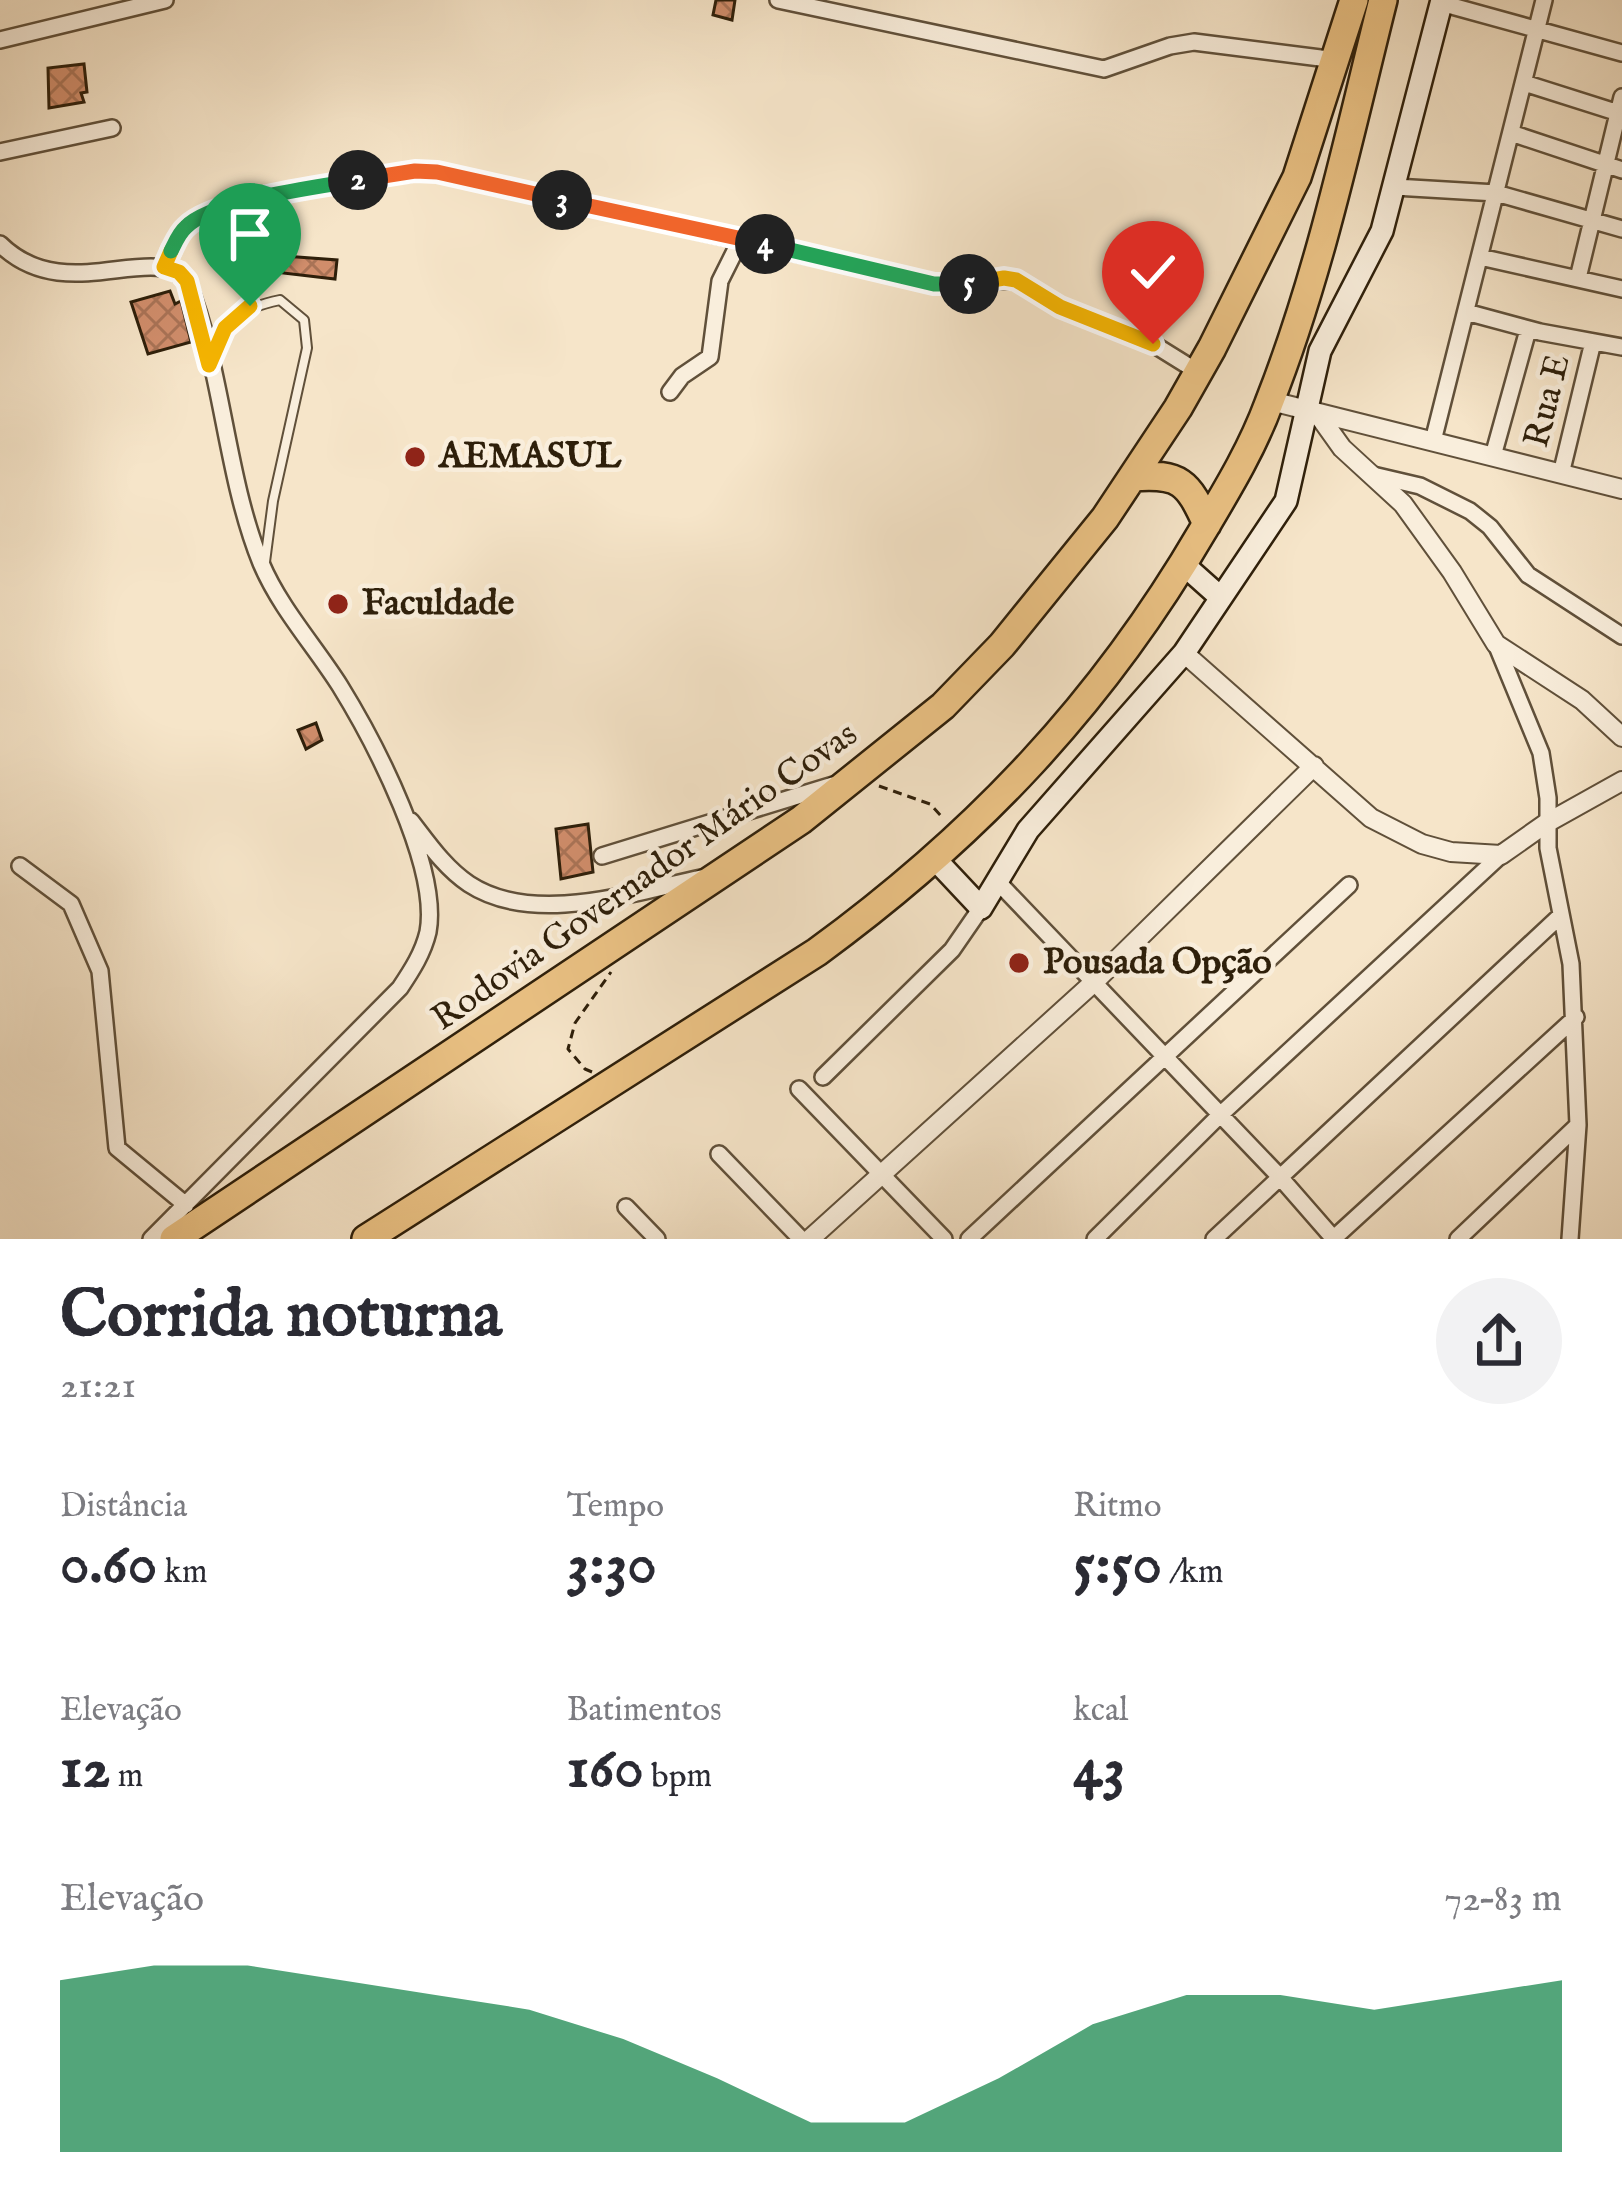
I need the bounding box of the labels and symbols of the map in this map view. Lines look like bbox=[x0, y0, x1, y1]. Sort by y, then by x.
pin: 2 bbox=[328, 150, 388, 210]
pin: 3 bbox=[532, 170, 592, 230]
pin bbox=[199, 183, 301, 306]
pin: 4 bbox=[735, 214, 795, 274]
pin bbox=[1102, 221, 1204, 344]
pin: 5 bbox=[939, 254, 999, 314]
street label: Rua E bbox=[1514, 350, 1582, 452]
place label: AEMASUL bbox=[437, 434, 622, 480]
marker: AEMASUL bbox=[402, 444, 428, 470]
place label: Faculdade bbox=[362, 581, 515, 627]
marker: Faculdade bbox=[325, 591, 351, 617]
street label: Rodovia Governador Mário Covas bbox=[423, 712, 867, 1042]
place label: Pousada Opção bbox=[1043, 940, 1272, 986]
marker: Pousada Opção bbox=[1006, 950, 1032, 976]

